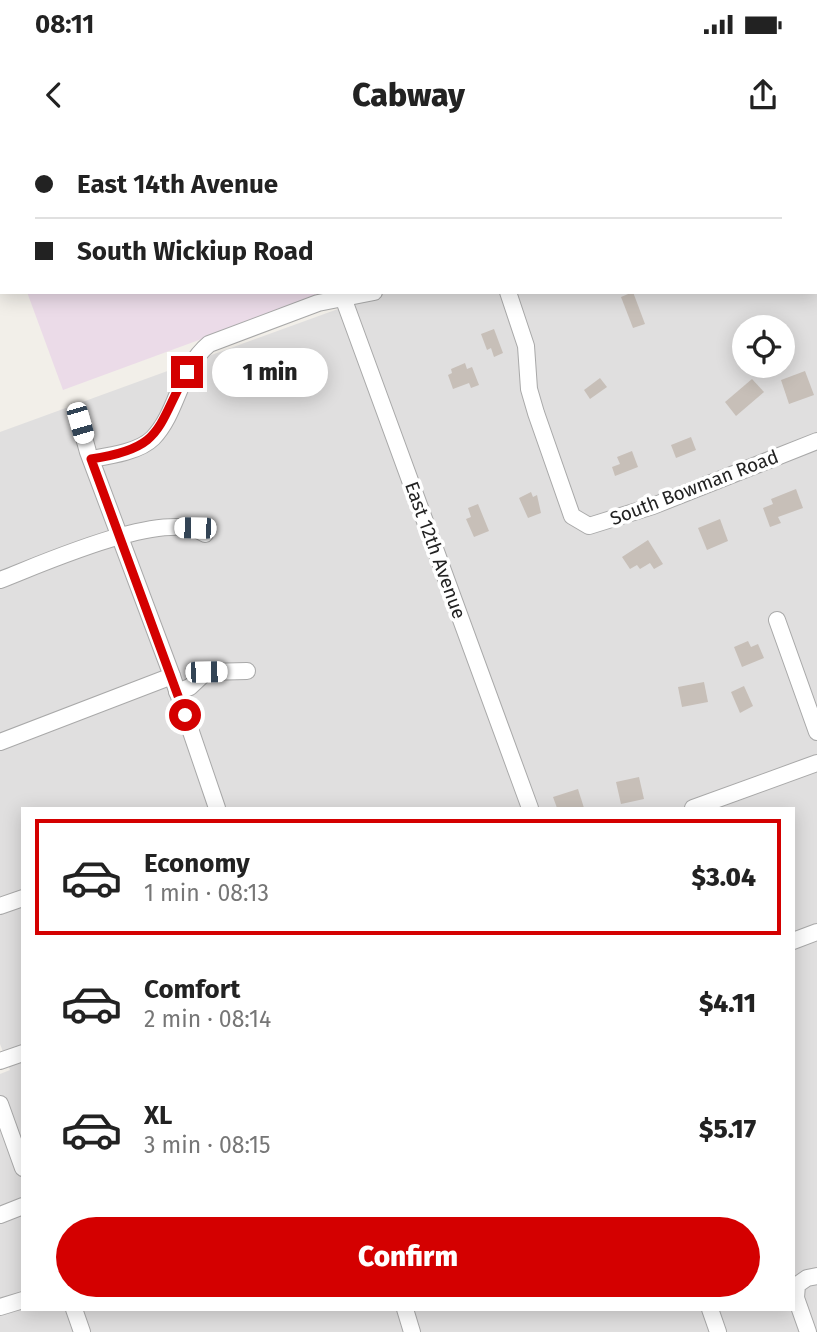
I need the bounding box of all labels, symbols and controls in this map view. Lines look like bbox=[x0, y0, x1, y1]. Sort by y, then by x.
text: 08:11 bbox=[35, 9, 94, 40]
icon: back bbox=[35, 76, 73, 114]
text: Cabway bbox=[352, 76, 465, 114]
icon: share bbox=[744, 76, 782, 114]
text: East 14th Avenue bbox=[77, 169, 278, 200]
text: South Wickiup Road bbox=[77, 236, 314, 267]
map controls bbox=[732, 315, 795, 378]
button: locate bbox=[732, 315, 795, 378]
callout: 1 min bbox=[212, 348, 327, 396]
route end bbox=[171, 356, 203, 388]
text: 1 min bbox=[242, 358, 298, 386]
car bbox=[65, 400, 96, 446]
street label: South Bowman Road bbox=[607, 445, 782, 530]
street label: East 12th Avenue bbox=[400, 478, 471, 622]
car bbox=[174, 517, 217, 539]
car bbox=[185, 661, 228, 683]
route start bbox=[169, 699, 201, 731]
icon: car bbox=[60, 846, 123, 909]
text: Economy bbox=[144, 848, 250, 879]
text: $3.04 bbox=[692, 862, 756, 893]
text: 1 min · 08:13 bbox=[144, 879, 269, 907]
icon: car bbox=[60, 972, 123, 1035]
text: Comfort bbox=[144, 974, 240, 1005]
text: $4.11 bbox=[699, 988, 756, 1019]
text: 2 min · 08:14 bbox=[144, 1005, 271, 1033]
icon: car bbox=[60, 1098, 123, 1161]
text: XL bbox=[144, 1100, 172, 1131]
text: $5.17 bbox=[699, 1114, 756, 1145]
text: 3 min · 08:15 bbox=[144, 1131, 271, 1159]
button: Confirm bbox=[56, 1217, 760, 1297]

